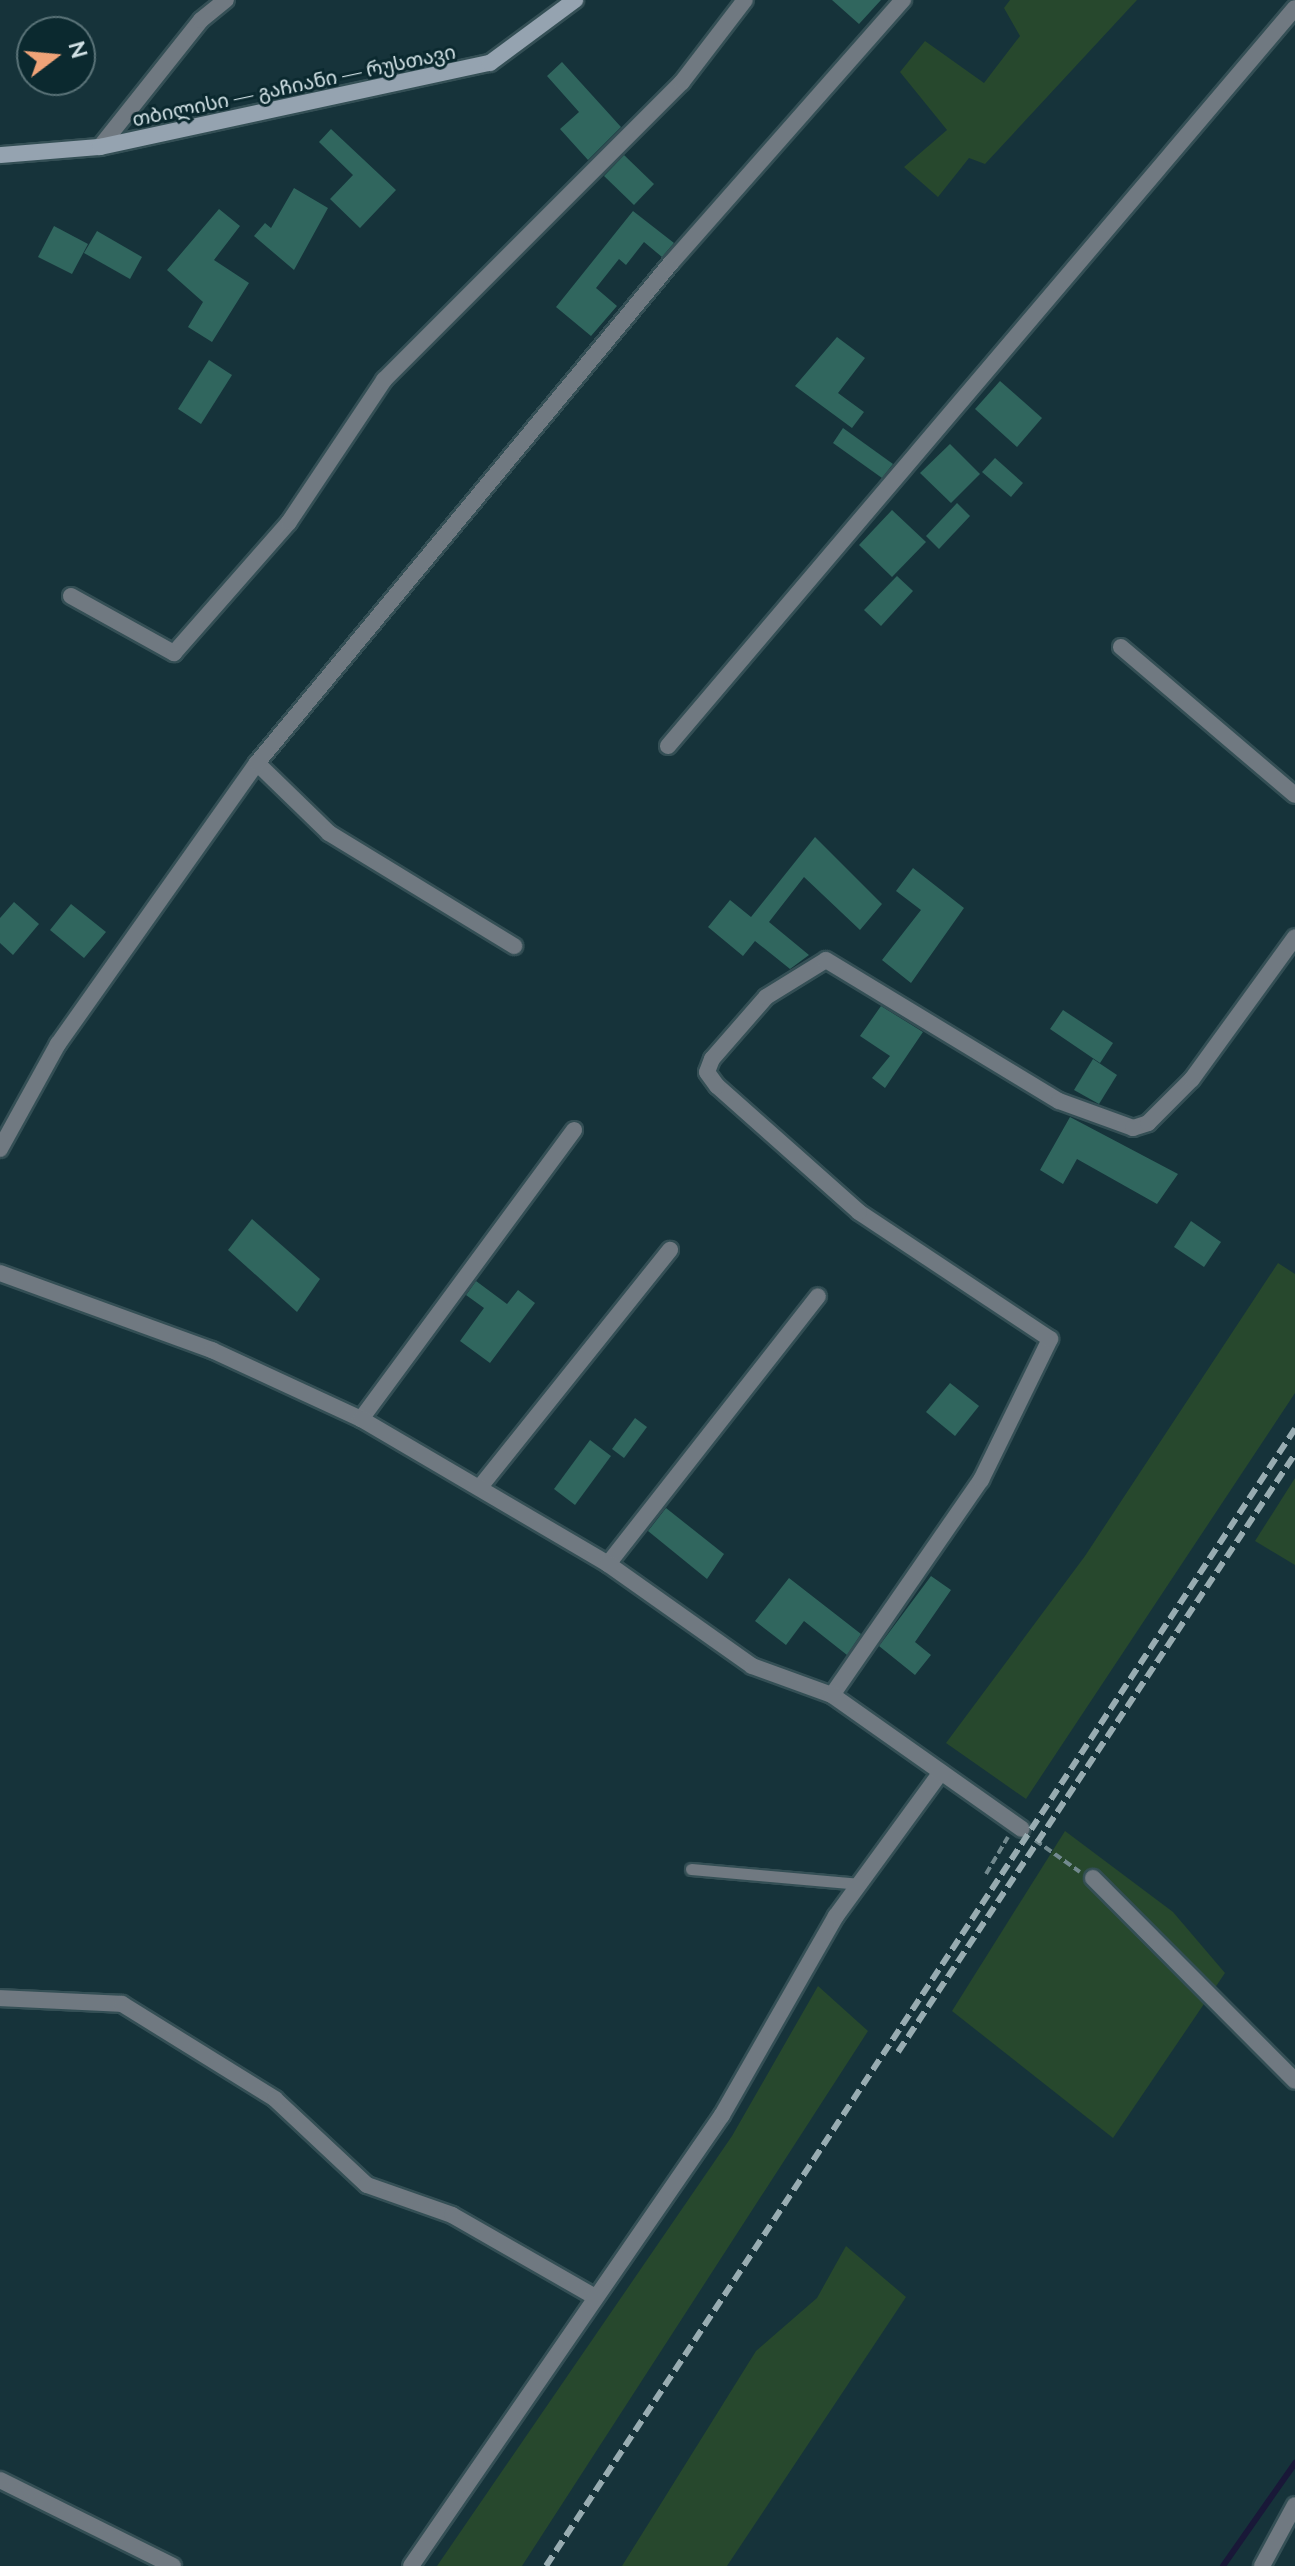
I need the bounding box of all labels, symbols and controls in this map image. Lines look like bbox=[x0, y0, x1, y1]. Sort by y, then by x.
north arrow bbox=[16, 16, 96, 96]
text: N bbox=[60, 38, 94, 62]
street label: თბილისი — გაჩიანი — რუსთავი bbox=[130, 40, 458, 132]

